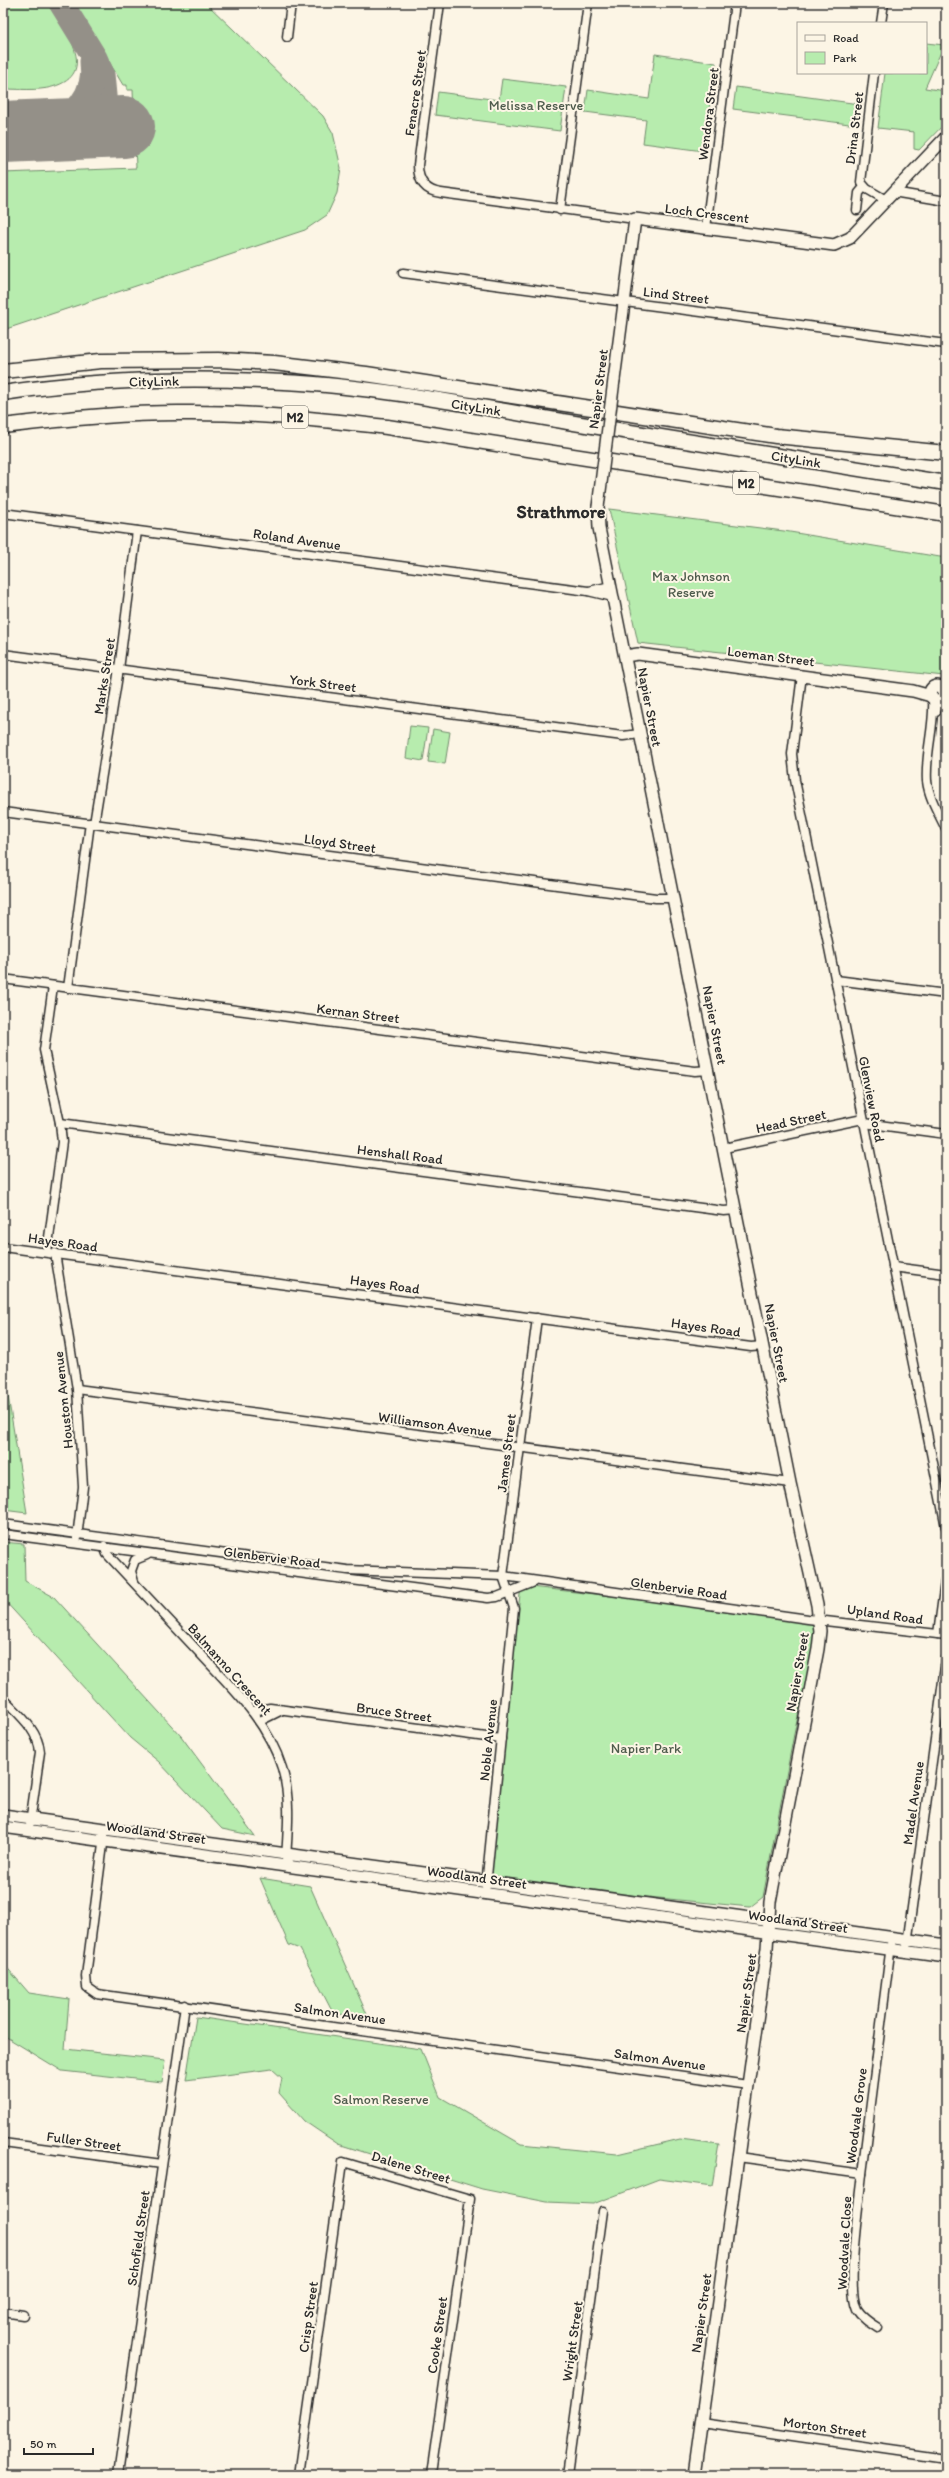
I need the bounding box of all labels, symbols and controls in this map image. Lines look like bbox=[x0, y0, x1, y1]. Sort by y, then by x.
legend bbox=[797, 22, 927, 74]
text: Road bbox=[833, 31, 859, 45]
street label: Fenacre Street bbox=[401, 49, 430, 137]
text: Park bbox=[833, 51, 857, 65]
street label: Wendora Street bbox=[694, 67, 723, 162]
street label: Drina Street bbox=[842, 91, 867, 165]
park label: Melissa Reserve bbox=[489, 97, 584, 114]
street label: Loch Crescent bbox=[664, 200, 750, 227]
street label: Lind Street bbox=[642, 283, 710, 308]
street label: Napier Street bbox=[585, 348, 612, 430]
street label: CityLink bbox=[129, 373, 180, 390]
street label: CityLink bbox=[450, 395, 503, 420]
road number: M2 bbox=[282, 406, 308, 428]
street label: CityLink bbox=[770, 447, 823, 472]
road number: M2 bbox=[733, 472, 759, 494]
district label: Strathmore bbox=[517, 501, 606, 523]
street label: Roland Avenue bbox=[252, 525, 342, 554]
park label: Max Johnson Reserve bbox=[652, 568, 730, 601]
street label: Marks Street bbox=[90, 636, 119, 716]
street label: Loeman Street bbox=[726, 643, 816, 670]
street label: Napier Street bbox=[634, 666, 666, 748]
street label: York Street bbox=[288, 671, 357, 696]
street label: Lloyd Street bbox=[303, 830, 377, 857]
street label: Napier Street bbox=[699, 984, 731, 1066]
street label: Kernan Street bbox=[315, 1000, 400, 1027]
street label: Glenview Road bbox=[855, 1055, 888, 1144]
street label: Head Street bbox=[754, 1106, 828, 1137]
street label: Henshall Road bbox=[356, 1141, 444, 1168]
street label: Hayes Road bbox=[27, 1229, 99, 1256]
street label: Hayes Road bbox=[349, 1271, 421, 1298]
street label: Napier Street bbox=[761, 1302, 793, 1384]
street label: Hayes Road bbox=[670, 1314, 742, 1341]
street label: Houston Avenue bbox=[50, 1350, 77, 1450]
street label: Williamson Avenue bbox=[377, 1408, 493, 1441]
street label: James Street bbox=[493, 1413, 520, 1493]
street label: Glenbervie Road bbox=[222, 1543, 322, 1572]
street label: Glenbervie Road bbox=[629, 1573, 729, 1604]
street label: Upland Road bbox=[846, 1601, 925, 1628]
street label: Balmanno Crescent bbox=[184, 1620, 275, 1719]
street label: Napier Street bbox=[782, 1631, 813, 1713]
street label: Noble Avenue bbox=[476, 1698, 501, 1782]
street label: Bruce Street bbox=[355, 1699, 433, 1726]
park label: Napier Park bbox=[611, 1740, 682, 1757]
street label: Madel Avenue bbox=[899, 1760, 928, 1846]
street label: Woodland Street bbox=[105, 1817, 207, 1848]
street label: Woodland Street bbox=[426, 1862, 528, 1893]
street label: Woodland Street bbox=[747, 1906, 849, 1937]
street label: Napier Street bbox=[732, 1952, 760, 2034]
street label: Salmon Avenue bbox=[293, 1999, 387, 2028]
street label: Salmon Avenue bbox=[613, 2045, 707, 2074]
street label: Woodvale Grove bbox=[842, 2067, 871, 2165]
park label: Salmon Reserve bbox=[333, 2091, 429, 2108]
street label: Fuller Street bbox=[46, 2128, 122, 2155]
street label: Dalene Street bbox=[369, 2147, 452, 2188]
street label: Schofield Street bbox=[123, 2189, 154, 2287]
street label: Woodvale Close bbox=[834, 2195, 855, 2290]
street label: Napier Street bbox=[687, 2272, 715, 2354]
street label: Crisp Street bbox=[295, 2280, 322, 2354]
street label: Cooke Street bbox=[424, 2295, 451, 2375]
street label: Wright Street bbox=[558, 2300, 587, 2383]
street label: Morton Street bbox=[782, 2413, 868, 2442]
scale bar bbox=[24, 2430, 93, 2456]
text: 50 m bbox=[30, 2437, 56, 2451]

